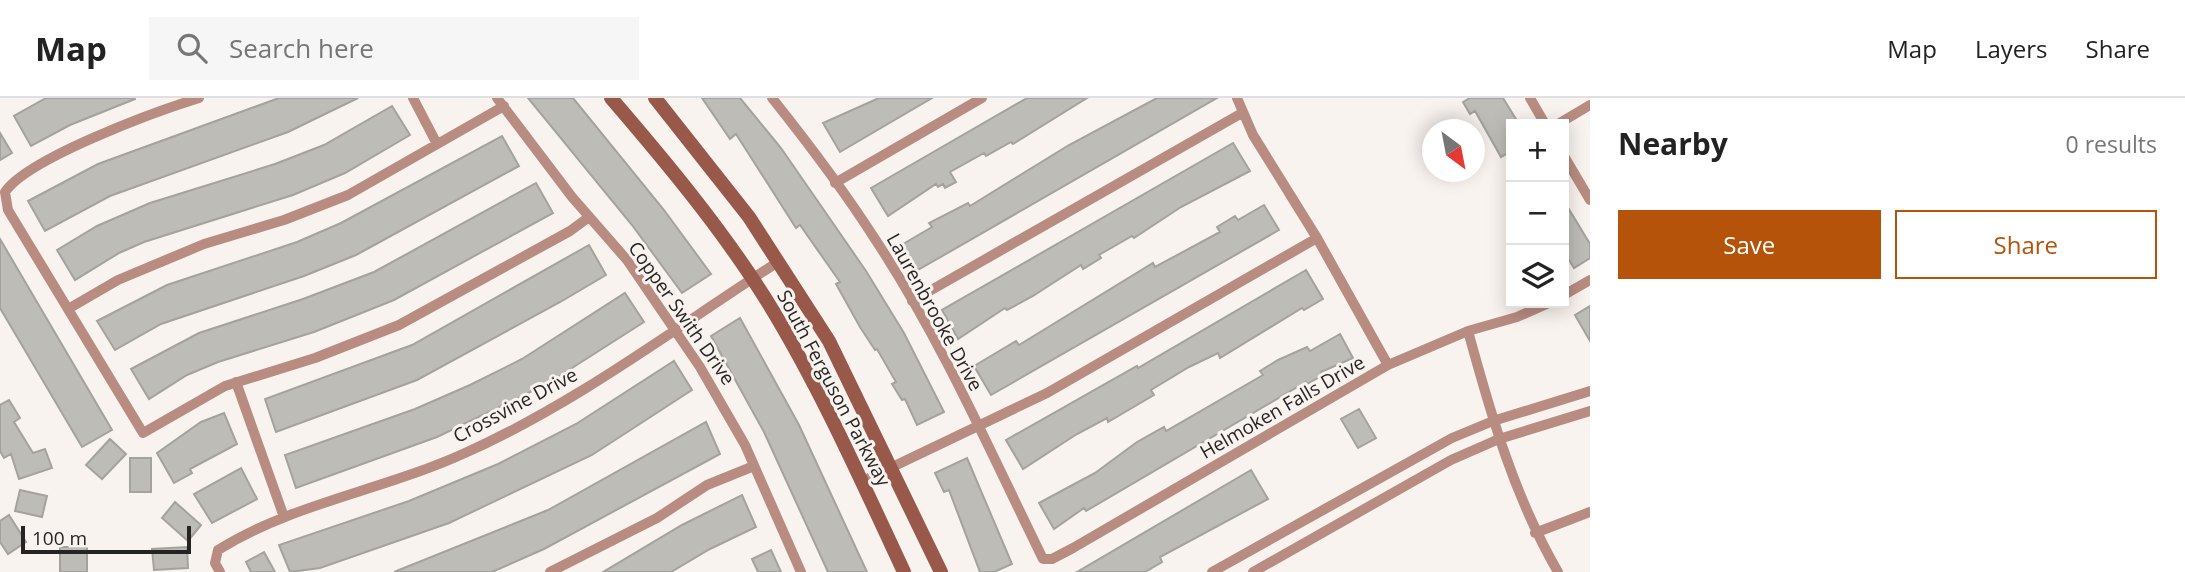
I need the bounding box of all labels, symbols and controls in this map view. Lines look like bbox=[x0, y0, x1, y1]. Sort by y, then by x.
search box bbox=[149, 17, 639, 80]
text: Map bbox=[35, 26, 107, 71]
icon: search bbox=[173, 29, 211, 67]
text: Search here bbox=[229, 30, 374, 66]
text: Map bbox=[1887, 32, 1937, 65]
text: Layers bbox=[1975, 32, 2048, 65]
text: Share bbox=[2086, 32, 2150, 65]
north arrow bbox=[1422, 119, 1485, 182]
map controls bbox=[1506, 119, 1569, 308]
button: + bbox=[1506, 119, 1569, 182]
text: Nearby bbox=[1618, 123, 1728, 164]
text: 0 results bbox=[2066, 128, 2157, 160]
button: − bbox=[1506, 182, 1569, 245]
button: Save bbox=[1618, 210, 1881, 279]
button: Share bbox=[1895, 210, 2157, 279]
street label: Laurenbrooke Drive bbox=[881, 228, 989, 396]
street label: Copper Swith Drive bbox=[623, 236, 741, 390]
button: layers bbox=[1506, 245, 1569, 308]
street label: South Ferguson Parkway bbox=[771, 285, 897, 491]
street label: Helmoken Falls Drive bbox=[1195, 349, 1369, 465]
street label: Crossvine Drive bbox=[448, 361, 582, 449]
scale bar bbox=[21, 523, 191, 555]
text: 100 m bbox=[32, 525, 87, 551]

